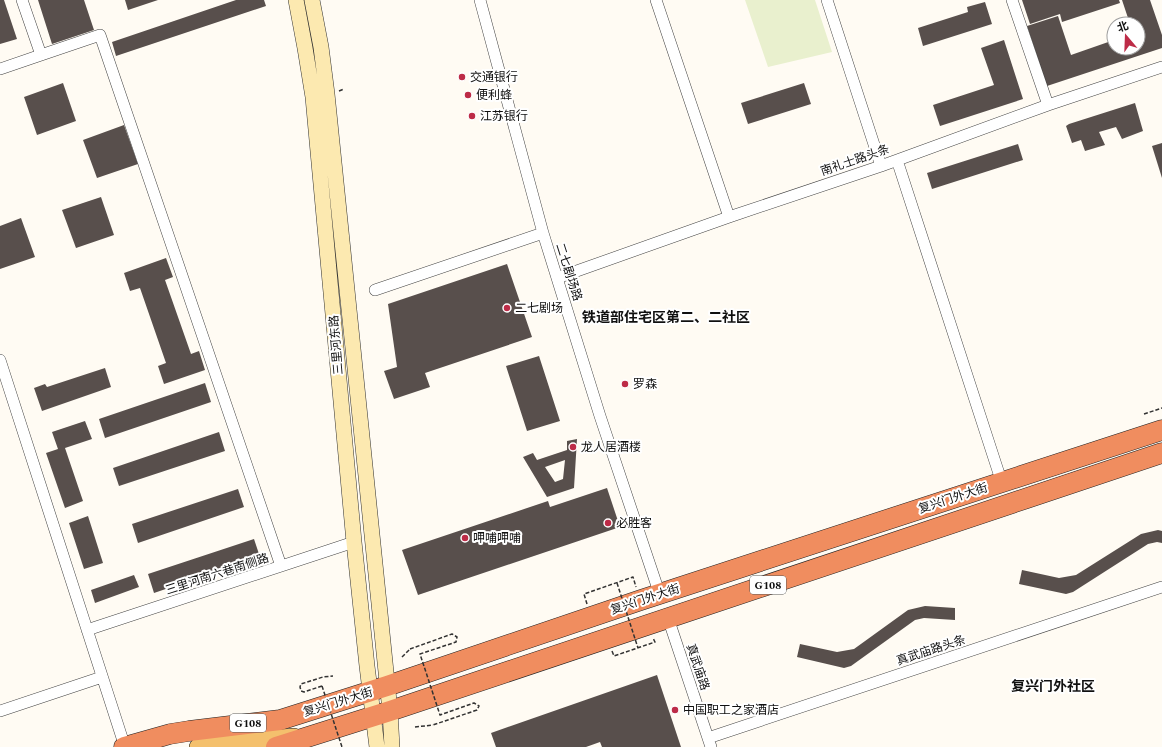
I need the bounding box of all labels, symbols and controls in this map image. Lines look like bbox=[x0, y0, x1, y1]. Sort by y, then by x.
north arrow bbox=[1106, 16, 1146, 56]
text: 北 bbox=[1115, 17, 1131, 37]
place label: 交通银行 bbox=[470, 68, 518, 87]
marker: 交通银行 bbox=[457, 72, 467, 82]
place label: 便利蜂 bbox=[476, 86, 512, 105]
marker: 便利蜂 bbox=[463, 90, 473, 100]
place label: 江苏银行 bbox=[480, 107, 528, 126]
marker: 江苏银行 bbox=[467, 111, 477, 121]
street label: 南礼士路头条 bbox=[818, 140, 892, 181]
street label: 二七剧场路 bbox=[550, 241, 587, 304]
place label: 二七剧场 bbox=[515, 299, 563, 318]
marker: 二七剧场 bbox=[502, 303, 512, 313]
district label: 铁道部住宅区第二、二社区 bbox=[582, 307, 750, 328]
street label: 三里河东路 bbox=[324, 314, 349, 376]
place label: 罗森 bbox=[633, 375, 657, 394]
marker: 罗森 bbox=[620, 379, 630, 389]
place label: 龙人居酒楼 bbox=[581, 438, 641, 457]
marker: 龙人居酒楼 bbox=[568, 442, 578, 452]
street label: 复兴门外大街 bbox=[916, 478, 990, 519]
place label: 必胜客 bbox=[616, 514, 652, 533]
marker: 必胜客 bbox=[603, 518, 613, 528]
place label: 呷哺呷哺 bbox=[473, 529, 521, 548]
marker: 呷哺呷哺 bbox=[460, 533, 470, 543]
street label: 三里河南六巷南侧路 bbox=[163, 549, 271, 600]
road number: G108 bbox=[750, 576, 786, 594]
street label: 复兴门外大街 bbox=[608, 579, 682, 620]
street label: 真武庙路头条 bbox=[894, 630, 968, 671]
street label: 真武庙路 bbox=[681, 641, 714, 693]
district label: 复兴门外社区 bbox=[1011, 676, 1095, 697]
street label: 复兴门外大街 bbox=[301, 683, 375, 722]
place label: 中国职工之家酒店 bbox=[683, 701, 779, 720]
marker: 中国职工之家酒店 bbox=[670, 705, 680, 715]
road number: G108 bbox=[230, 714, 266, 732]

